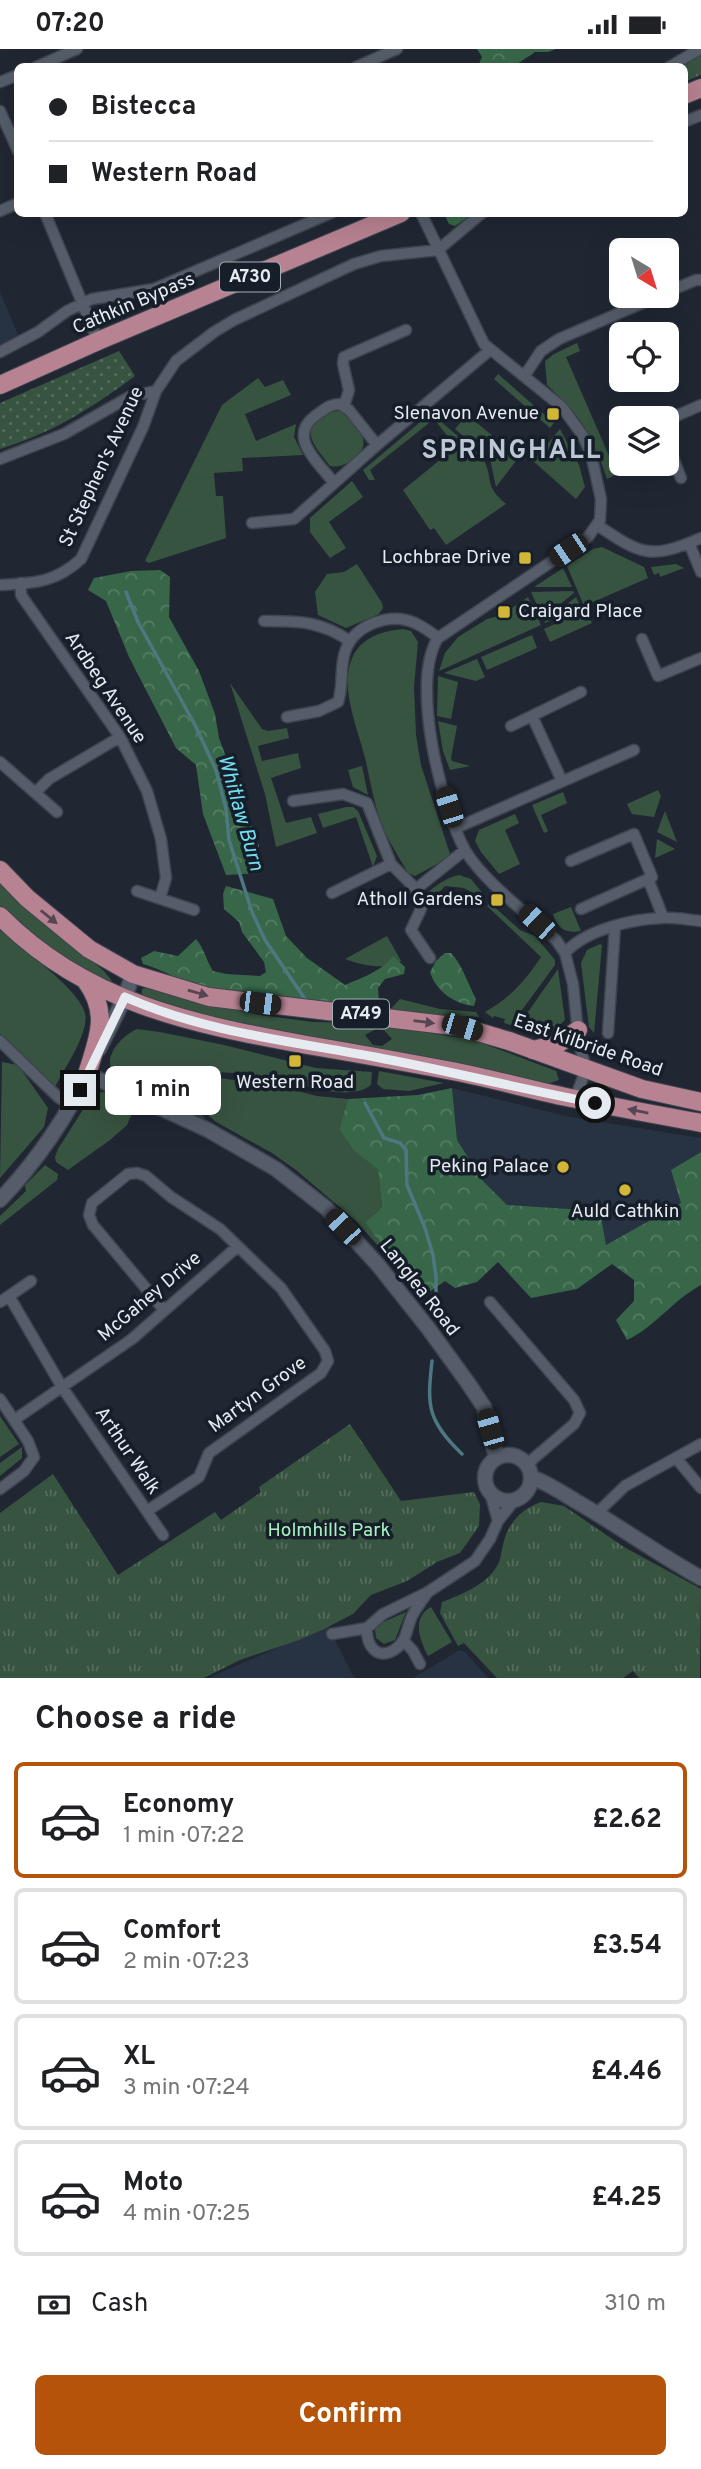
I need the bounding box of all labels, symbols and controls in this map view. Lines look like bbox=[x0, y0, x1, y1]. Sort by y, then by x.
text: 07:20 bbox=[35, 8, 105, 41]
text: Bistecca bbox=[91, 91, 196, 124]
text: Western Road bbox=[91, 158, 257, 191]
north arrow bbox=[609, 238, 679, 308]
map controls bbox=[609, 238, 679, 476]
road number: A730 bbox=[220, 262, 280, 291]
street label: Cathkin Bypass bbox=[69, 267, 199, 341]
button: locate bbox=[609, 322, 679, 392]
street label: St Stephen's Avenue bbox=[54, 383, 150, 551]
place label: Slenavon Avenue bbox=[393, 402, 539, 426]
marker: Slenavon Avenue bbox=[545, 406, 561, 422]
button: layers bbox=[609, 406, 679, 476]
district label: SPRINGHALL bbox=[422, 435, 602, 468]
car bbox=[545, 530, 592, 570]
place label: Lochbrae Drive bbox=[382, 546, 511, 570]
marker: Lochbrae Drive bbox=[517, 550, 533, 566]
place label: Craigard Place bbox=[518, 600, 642, 624]
marker: Craigard Place bbox=[496, 604, 512, 620]
street label: Ardbeg Avenue bbox=[59, 627, 151, 749]
water label: Whitlaw Burn bbox=[211, 752, 270, 875]
car bbox=[433, 784, 466, 830]
place label: Atholl Gardens bbox=[357, 888, 483, 912]
marker: Atholl Gardens bbox=[489, 892, 505, 908]
car bbox=[515, 900, 560, 944]
one-way arrow bbox=[41, 909, 58, 924]
one-way arrow bbox=[188, 989, 209, 999]
car bbox=[238, 990, 283, 1016]
road number: A749 bbox=[333, 999, 389, 1029]
street label: East Kilbride Road bbox=[510, 1009, 666, 1083]
car bbox=[439, 1011, 486, 1043]
one-way arrow bbox=[413, 1017, 435, 1028]
marker: Western Road bbox=[287, 1053, 303, 1069]
callout: 1 min bbox=[104, 1065, 220, 1115]
place label: Western Road bbox=[236, 1071, 354, 1095]
route end bbox=[64, 1074, 96, 1106]
text: 1 min bbox=[135, 1076, 191, 1105]
route start bbox=[579, 1087, 611, 1119]
one-way arrow bbox=[627, 1105, 649, 1116]
place label: Peking Palace bbox=[429, 1155, 549, 1179]
marker: Peking Palace bbox=[555, 1159, 571, 1175]
marker: Auld Cathkin bbox=[617, 1182, 633, 1198]
place label: Auld Cathkin bbox=[571, 1200, 679, 1224]
car bbox=[321, 1204, 366, 1250]
street label: Langlea Road bbox=[374, 1235, 464, 1341]
street label: McGahey Drive bbox=[93, 1247, 207, 1347]
street label: Martyn Grove bbox=[204, 1351, 312, 1439]
street label: Arthur Walk bbox=[89, 1402, 165, 1500]
car bbox=[475, 1406, 506, 1452]
park label: Holmhills Park bbox=[267, 1519, 391, 1543]
text: Choose a ride bbox=[35, 1700, 236, 1740]
icon: car bbox=[39, 1789, 102, 1852]
text: Economy bbox=[123, 1789, 234, 1822]
text: £2.62 bbox=[592, 1804, 662, 1837]
text: 1 min · 07:22 bbox=[123, 1822, 245, 1851]
icon: car bbox=[39, 1915, 102, 1978]
text: Comfort bbox=[123, 1915, 221, 1948]
text: £3.54 bbox=[592, 1930, 662, 1963]
text: 2 min · 07:23 bbox=[123, 1948, 250, 1977]
icon: car bbox=[39, 2041, 102, 2104]
text: XL bbox=[123, 2041, 155, 2074]
text: £4.46 bbox=[591, 2056, 662, 2089]
text: 3 min · 07:24 bbox=[123, 2074, 250, 2103]
icon: car bbox=[39, 2167, 102, 2230]
text: Moto bbox=[123, 2167, 183, 2200]
text: £4.25 bbox=[592, 2182, 662, 2215]
text: 4 min · 07:25 bbox=[123, 2200, 250, 2229]
icon: cash bbox=[35, 2286, 73, 2324]
text: Cash bbox=[91, 2288, 148, 2321]
text: 310 m bbox=[604, 2290, 666, 2319]
button: Confirm bbox=[35, 2375, 666, 2455]

